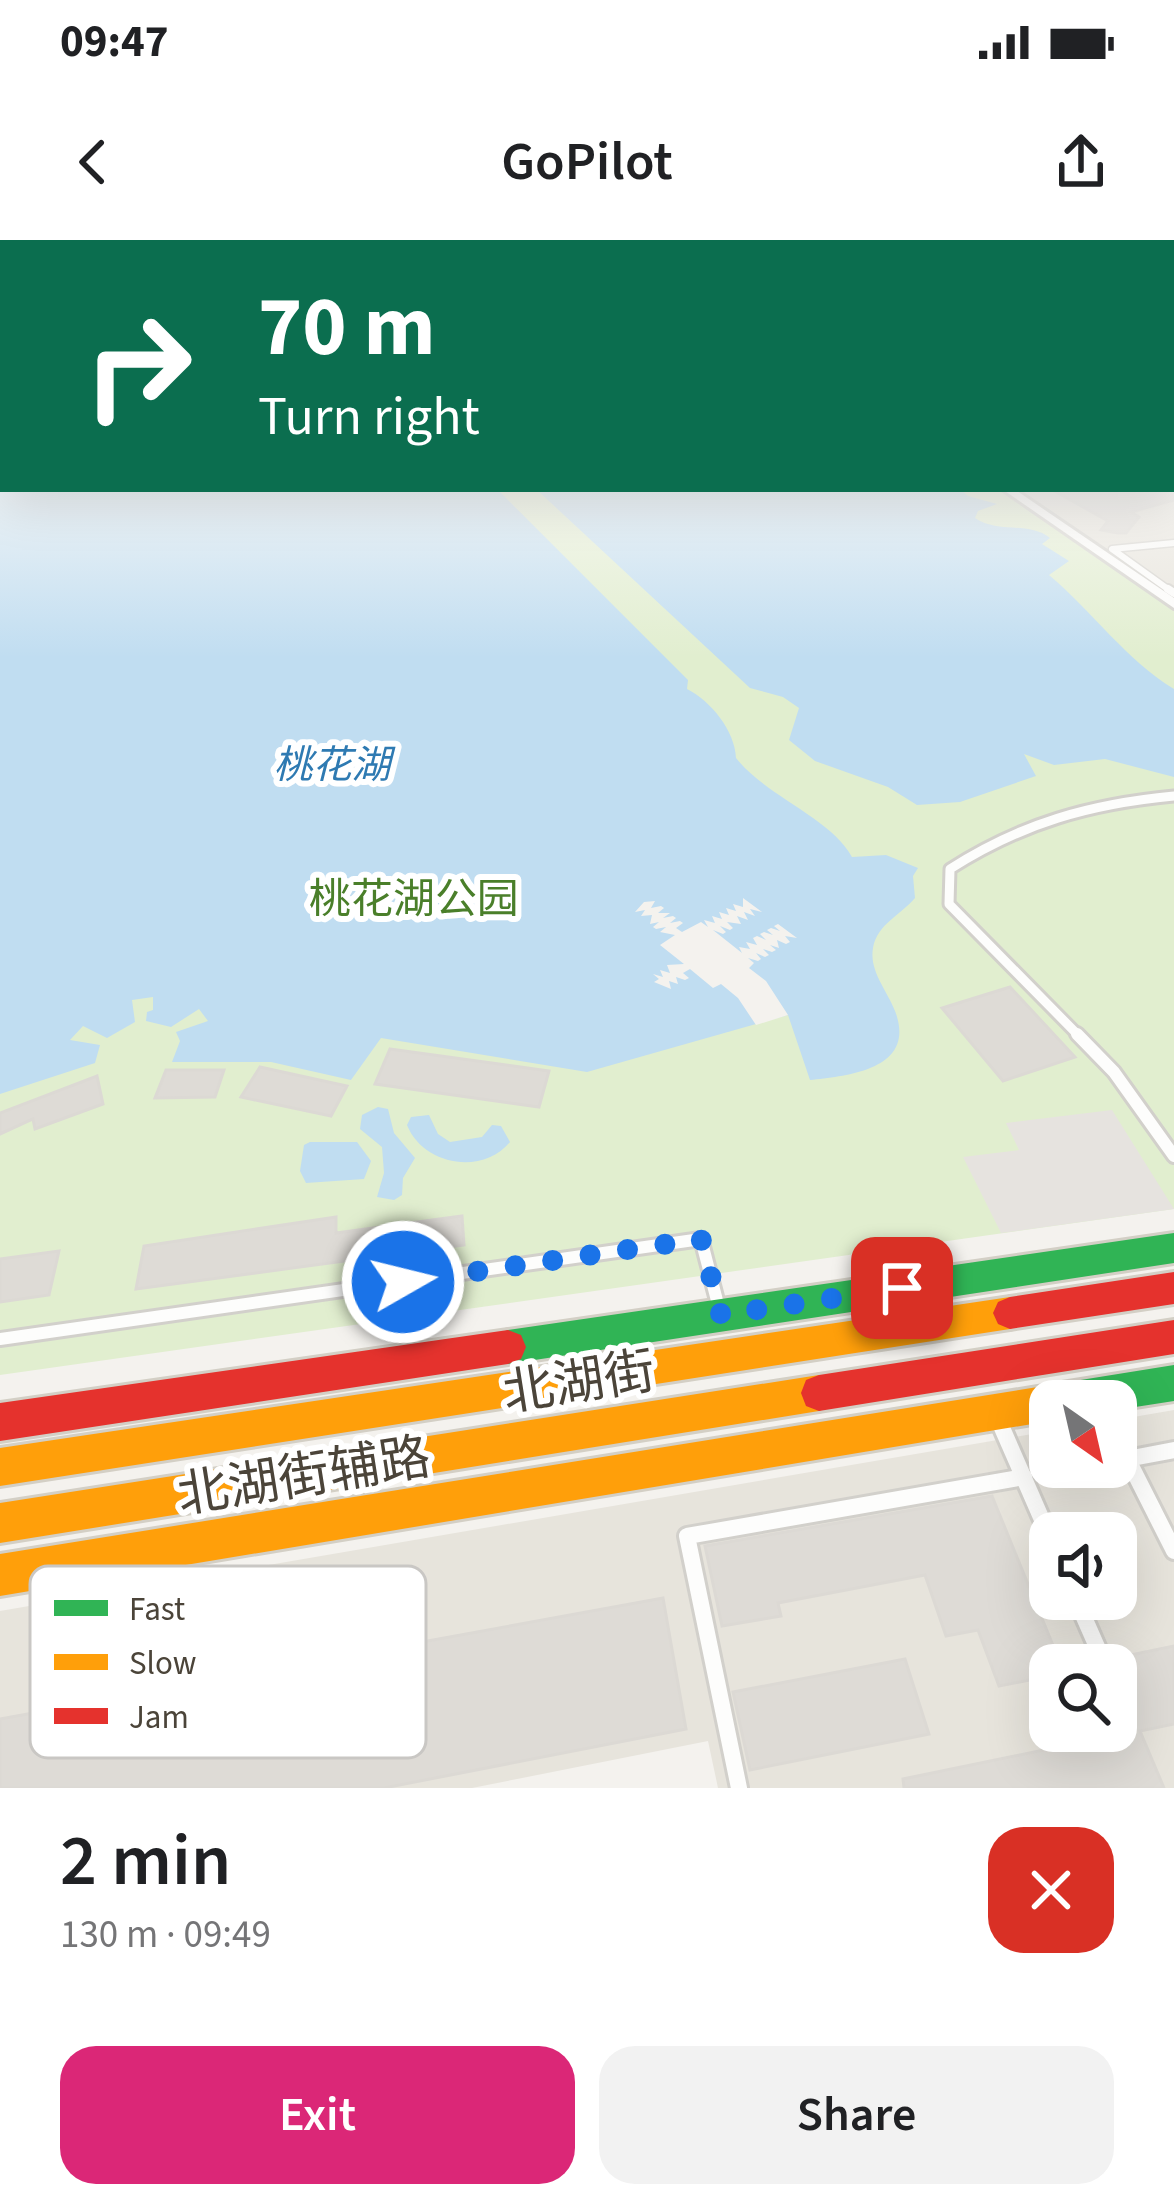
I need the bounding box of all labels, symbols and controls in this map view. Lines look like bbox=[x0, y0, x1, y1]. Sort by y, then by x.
text: 09:47 bbox=[60, 10, 169, 74]
text: GoPilot bbox=[501, 124, 673, 201]
icon: back bbox=[60, 129, 126, 195]
icon: share bbox=[1048, 129, 1114, 195]
text: 70 m bbox=[258, 268, 436, 388]
icon: right bbox=[60, 288, 216, 444]
text: Turn right bbox=[258, 379, 480, 456]
water label: 桃花湖 bbox=[273, 738, 396, 794]
park label: 桃花湖公园 bbox=[309, 870, 519, 930]
position arrow bbox=[340, 1219, 466, 1345]
pin bbox=[851, 1237, 953, 1339]
icon: arrive bbox=[869, 1255, 935, 1321]
street label: 北湖街 bbox=[498, 1335, 660, 1431]
north arrow bbox=[1029, 1380, 1137, 1488]
map controls bbox=[1029, 1380, 1137, 1752]
street label: 北湖街辅路 bbox=[172, 1421, 436, 1533]
button: sound bbox=[1029, 1512, 1137, 1620]
legend bbox=[30, 1566, 426, 1758]
text: Fast bbox=[129, 1586, 185, 1633]
text: Slow bbox=[129, 1640, 197, 1687]
button: search bbox=[1029, 1644, 1137, 1752]
text: Jam bbox=[129, 1694, 189, 1741]
text: 2 min bbox=[60, 1810, 231, 1913]
button: close bbox=[988, 1827, 1114, 1953]
text: 130 m · 09:49 bbox=[60, 1907, 271, 1963]
button: Exit bbox=[60, 2046, 575, 2184]
button: Share bbox=[599, 2046, 1114, 2184]

